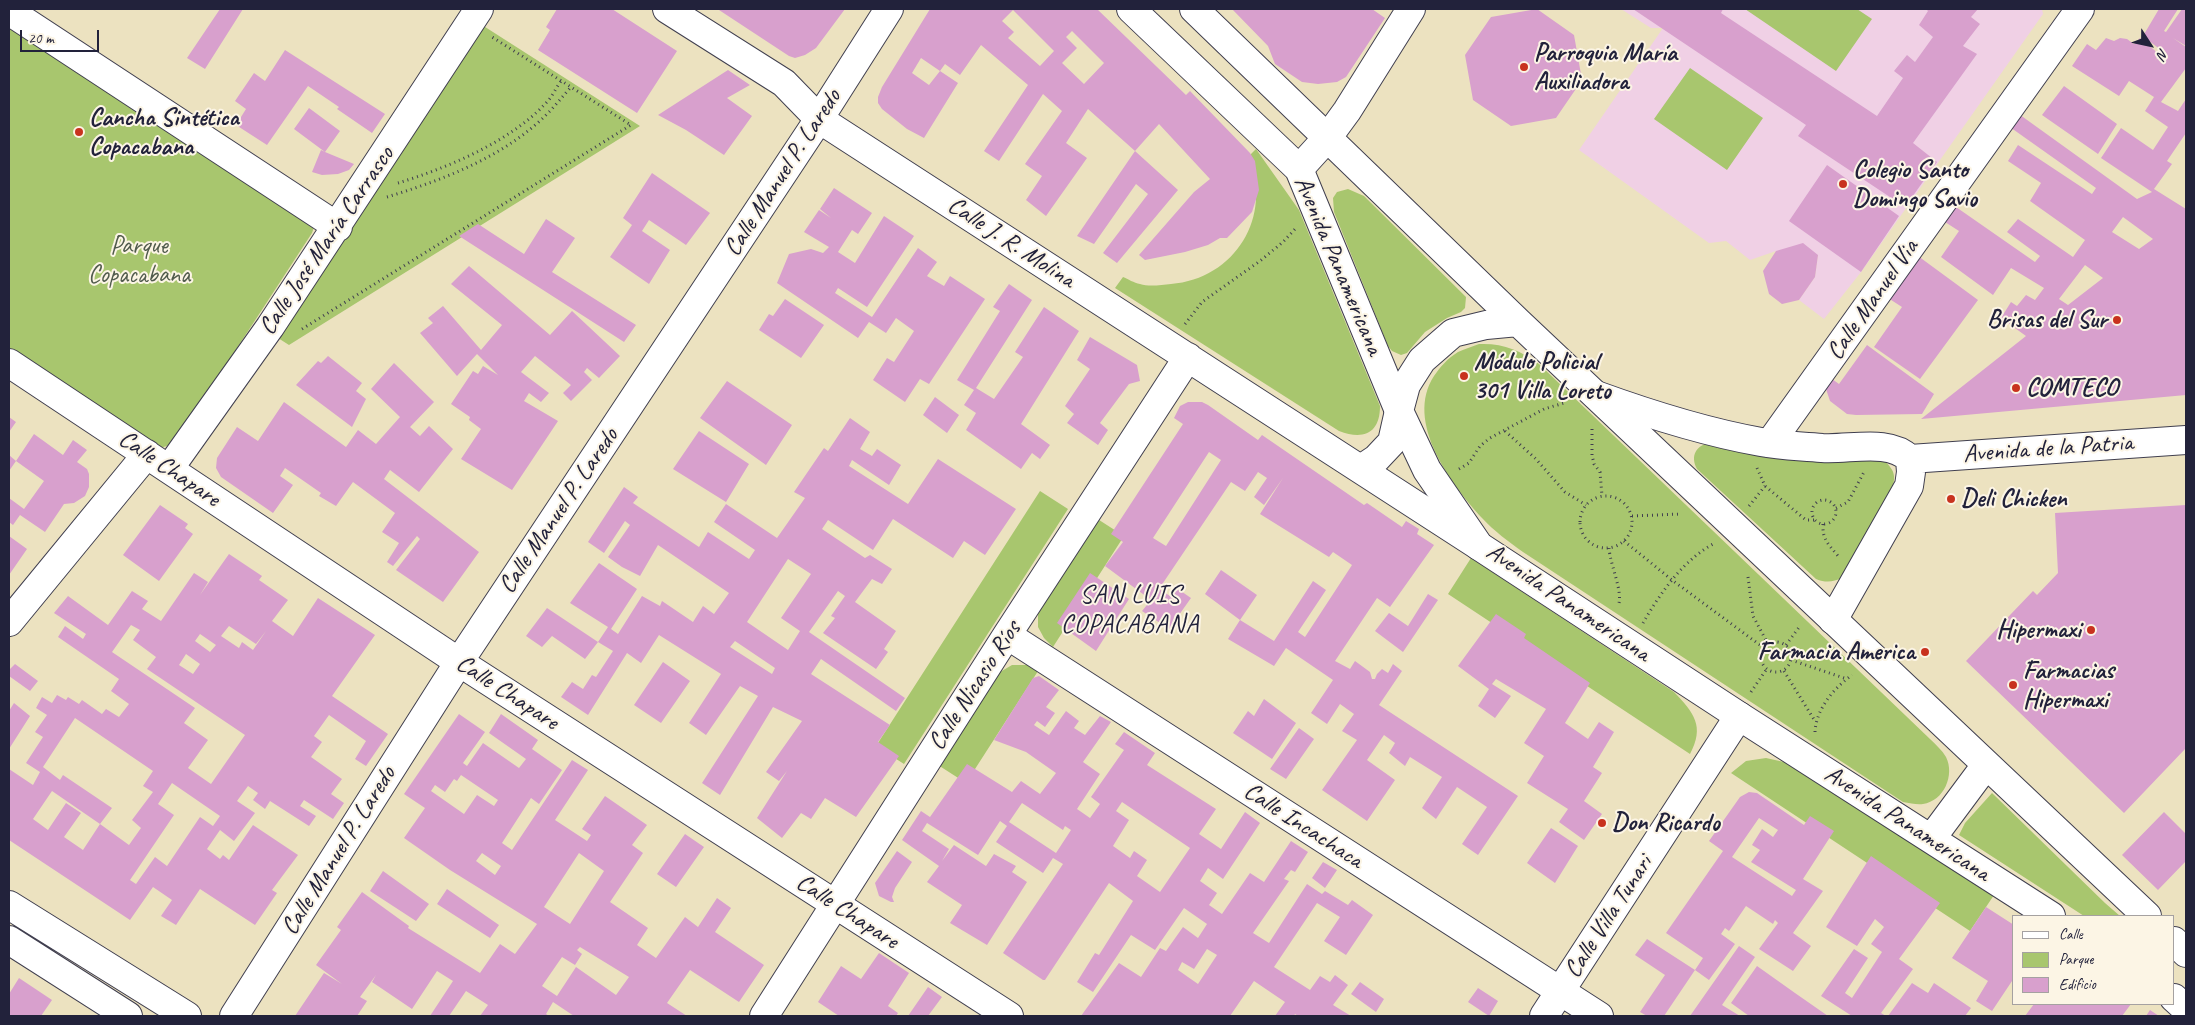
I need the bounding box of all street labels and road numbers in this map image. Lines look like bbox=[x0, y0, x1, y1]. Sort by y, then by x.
street label: Calle Manuel P. Laredo bbox=[718, 84, 848, 262]
street label: Calle José María Carrasco bbox=[253, 141, 401, 341]
street label: Avenida Panamericana bbox=[1287, 172, 1389, 360]
street label: Calle J. R. Molina bbox=[942, 191, 1080, 295]
street label: Calle Manuel Via bbox=[1821, 234, 1925, 366]
street label: Calle Manuel P. Laredo bbox=[493, 423, 625, 599]
street label: Calle Chapare bbox=[112, 424, 226, 514]
street label: Avenida de la Patria bbox=[1962, 428, 2134, 470]
street label: Avenida Panamericana bbox=[1480, 537, 1656, 669]
street label: Calle Nicasio Ríos bbox=[922, 616, 1028, 756]
street label: Calle Chapare bbox=[450, 649, 564, 737]
street label: Avenida Panamericana bbox=[1819, 759, 1995, 889]
street label: Calle Manuel P. Laredo bbox=[275, 761, 403, 941]
street label: Calle Incachaca bbox=[1238, 776, 1368, 876]
street label: Calle Villa Tunari bbox=[1558, 850, 1660, 984]
street label: Calle Chapare bbox=[790, 868, 904, 956]

